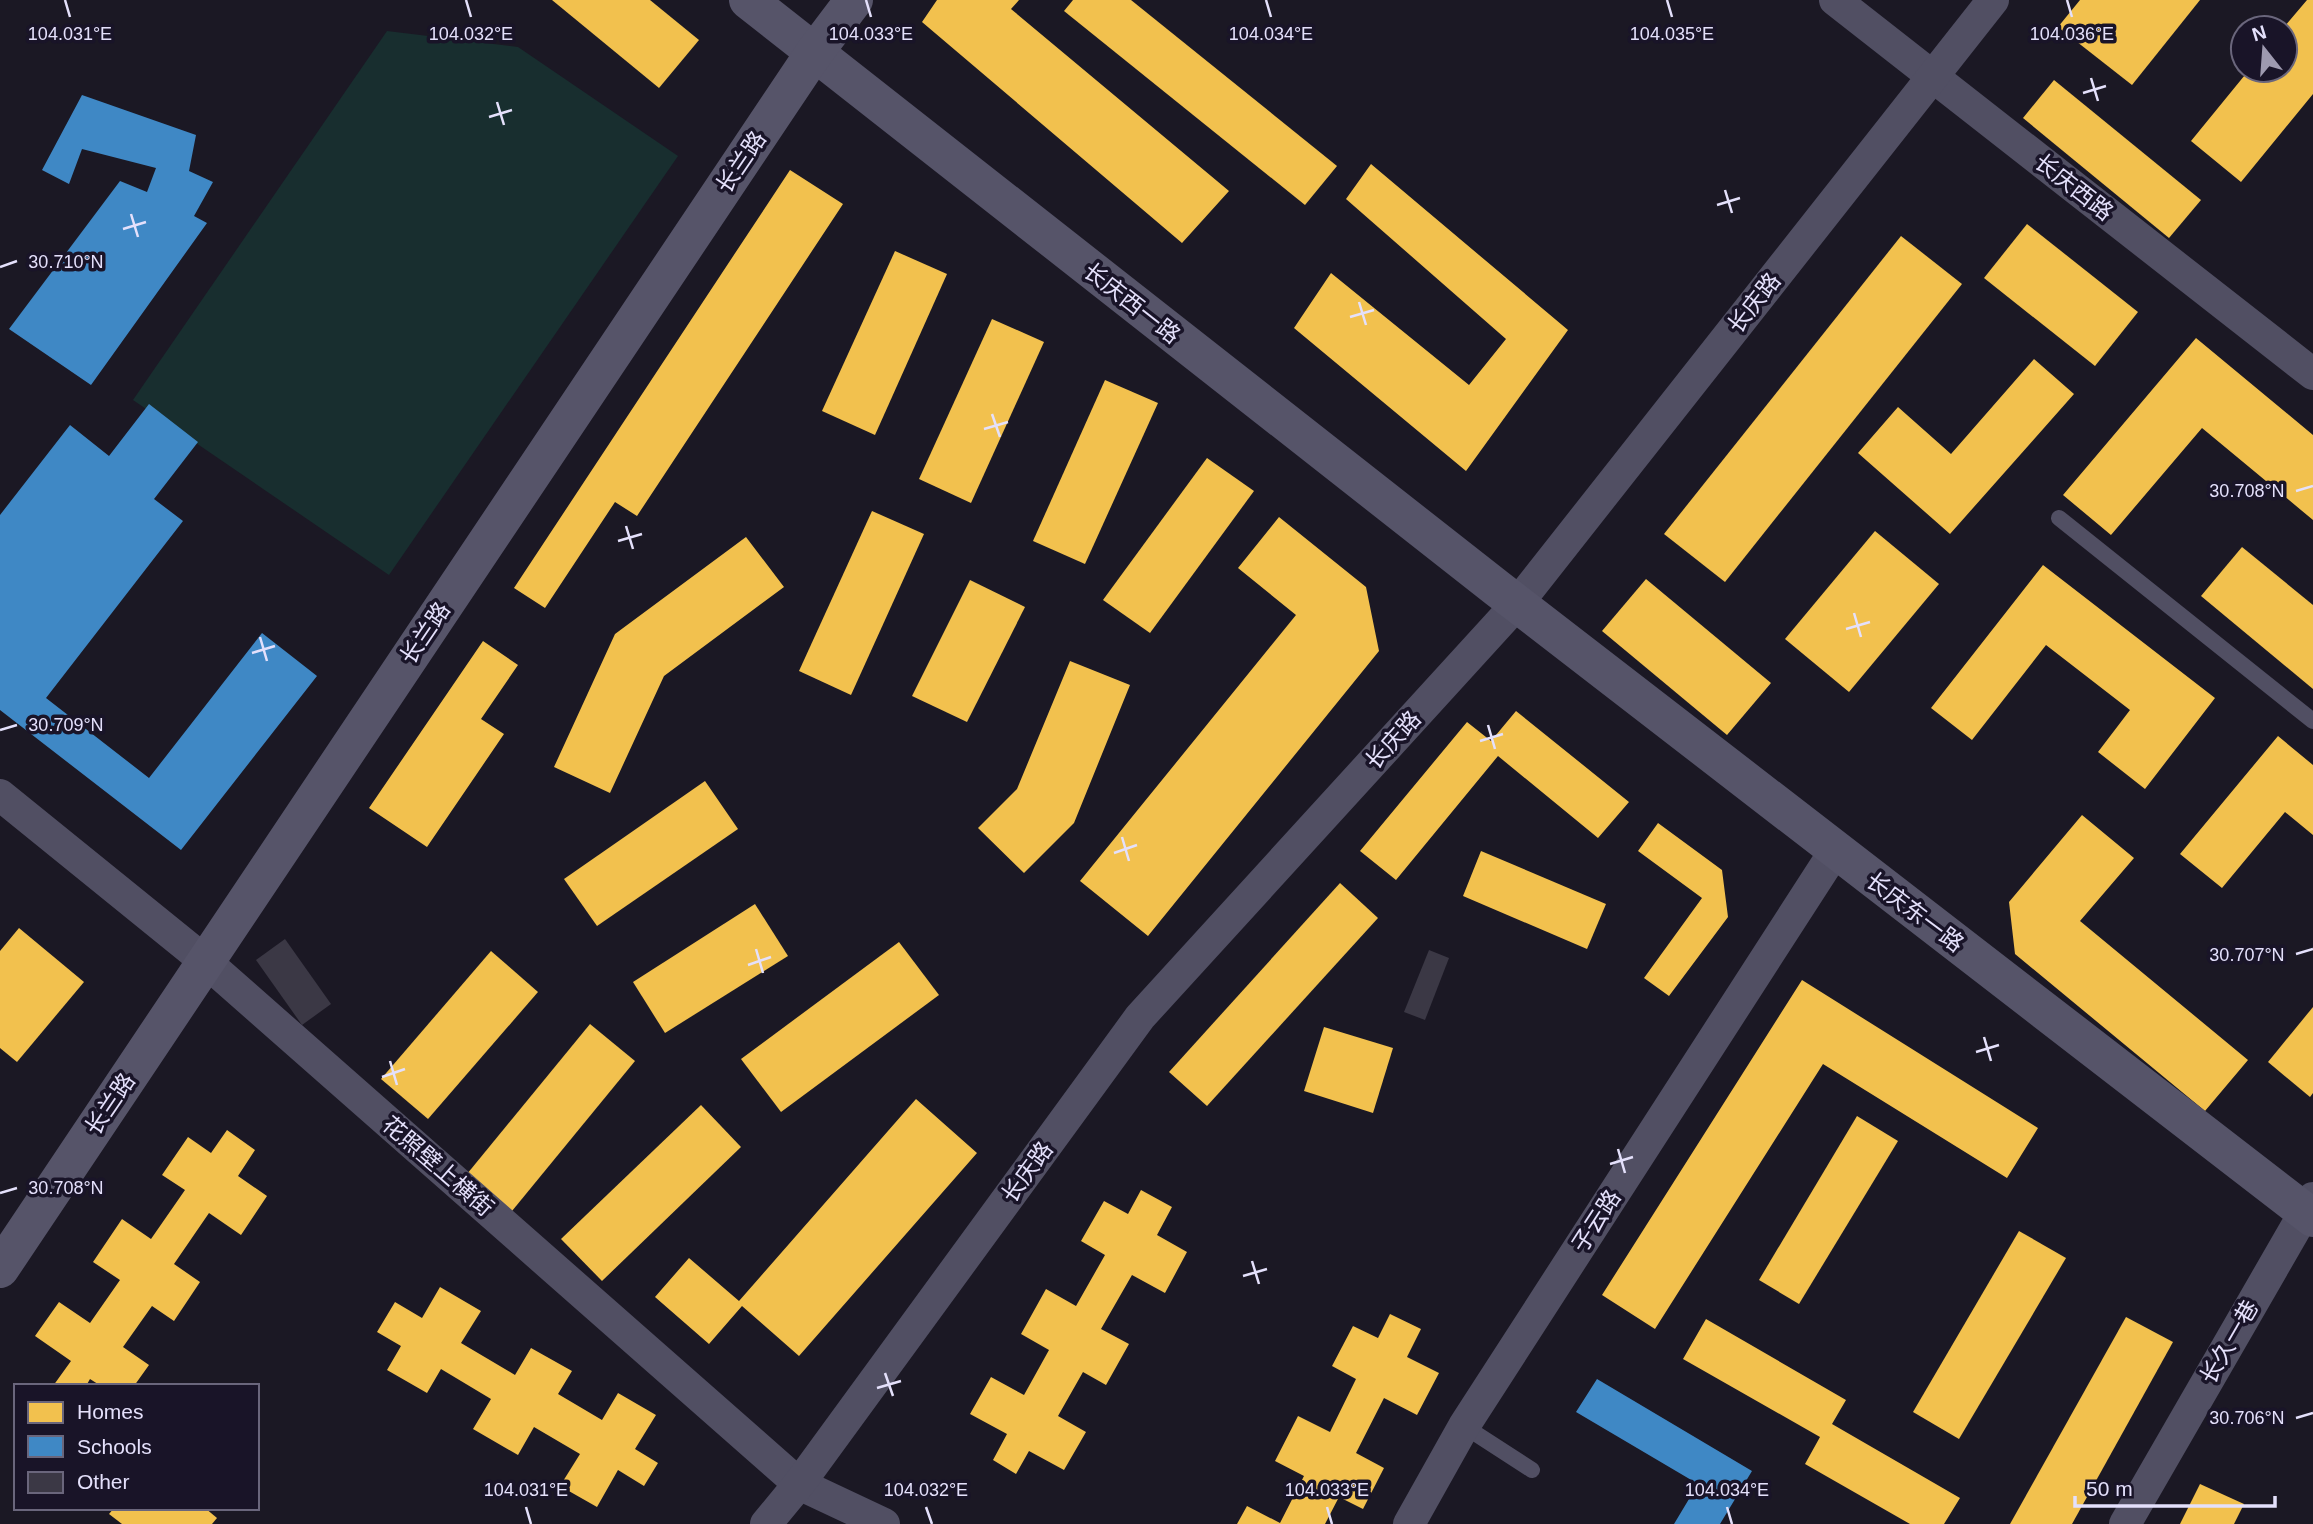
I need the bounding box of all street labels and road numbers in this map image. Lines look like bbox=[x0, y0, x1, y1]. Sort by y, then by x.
street label: 长兰路 bbox=[711, 126, 771, 198]
street label: 长庆西路 bbox=[2030, 148, 2118, 226]
street label: 长庆西一路 bbox=[1079, 257, 1185, 349]
street label: 长庆路 bbox=[1723, 268, 1785, 338]
street label: 长兰路 bbox=[395, 597, 455, 669]
street label: 长庆路 bbox=[1360, 706, 1426, 774]
street label: 长庆东一路 bbox=[1861, 867, 1969, 957]
street label: 长兰路 bbox=[80, 1068, 140, 1140]
street label: 花照壁上横街 bbox=[377, 1111, 499, 1221]
street label: 长庆路 bbox=[996, 1136, 1058, 1208]
street label: 子云路 bbox=[1566, 1185, 1626, 1257]
street label: 长久一巷 bbox=[2195, 1296, 2263, 1388]

